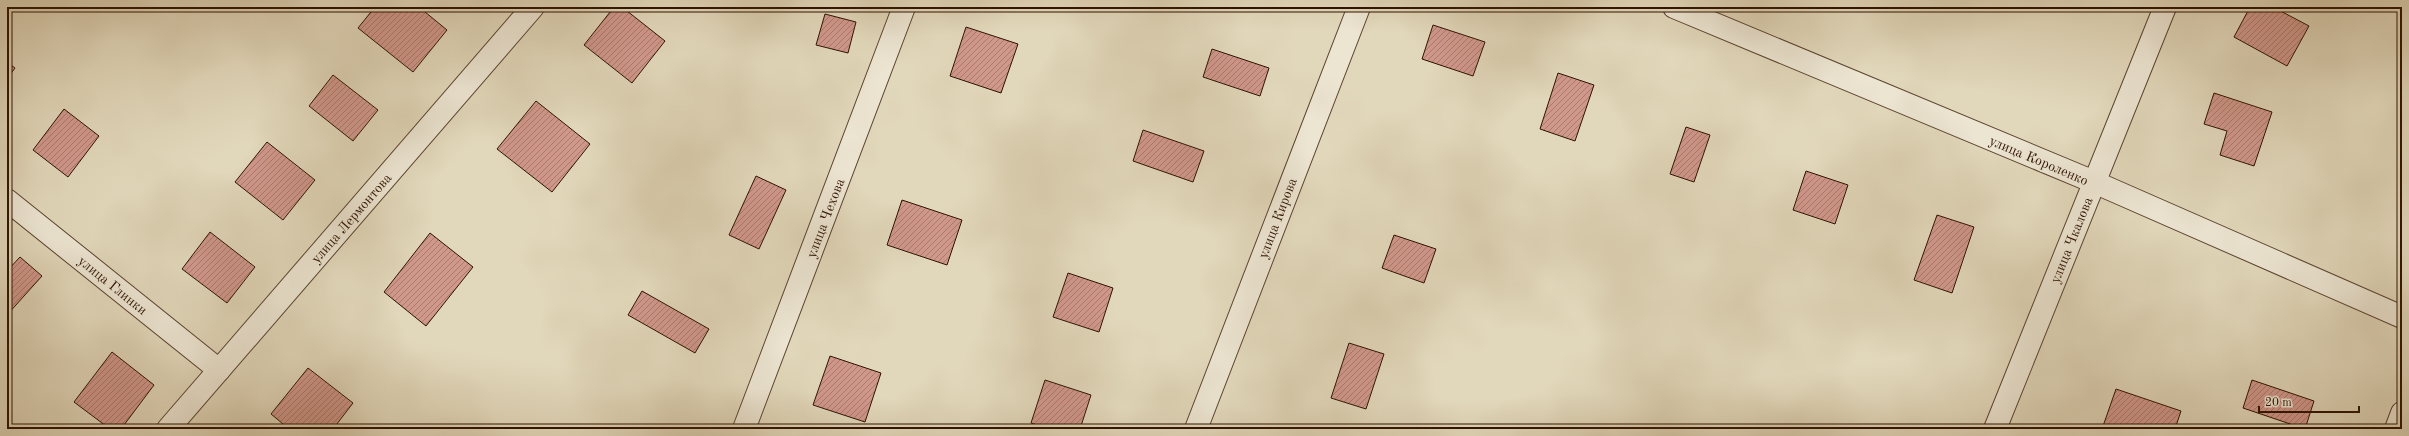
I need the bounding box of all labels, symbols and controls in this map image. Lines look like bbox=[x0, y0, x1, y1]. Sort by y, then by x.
street label: улица Короленко bbox=[1987, 134, 2090, 188]
street label: улица Лермонтова bbox=[309, 171, 395, 266]
street label: улица Кирова bbox=[1256, 176, 1300, 261]
street label: улица Чехова bbox=[804, 177, 848, 260]
street label: улица Чкалова bbox=[2048, 195, 2096, 285]
street label: улица Глинки bbox=[75, 254, 150, 318]
scale bar bbox=[2259, 388, 2359, 414]
text: 20 m bbox=[2265, 397, 2292, 409]

